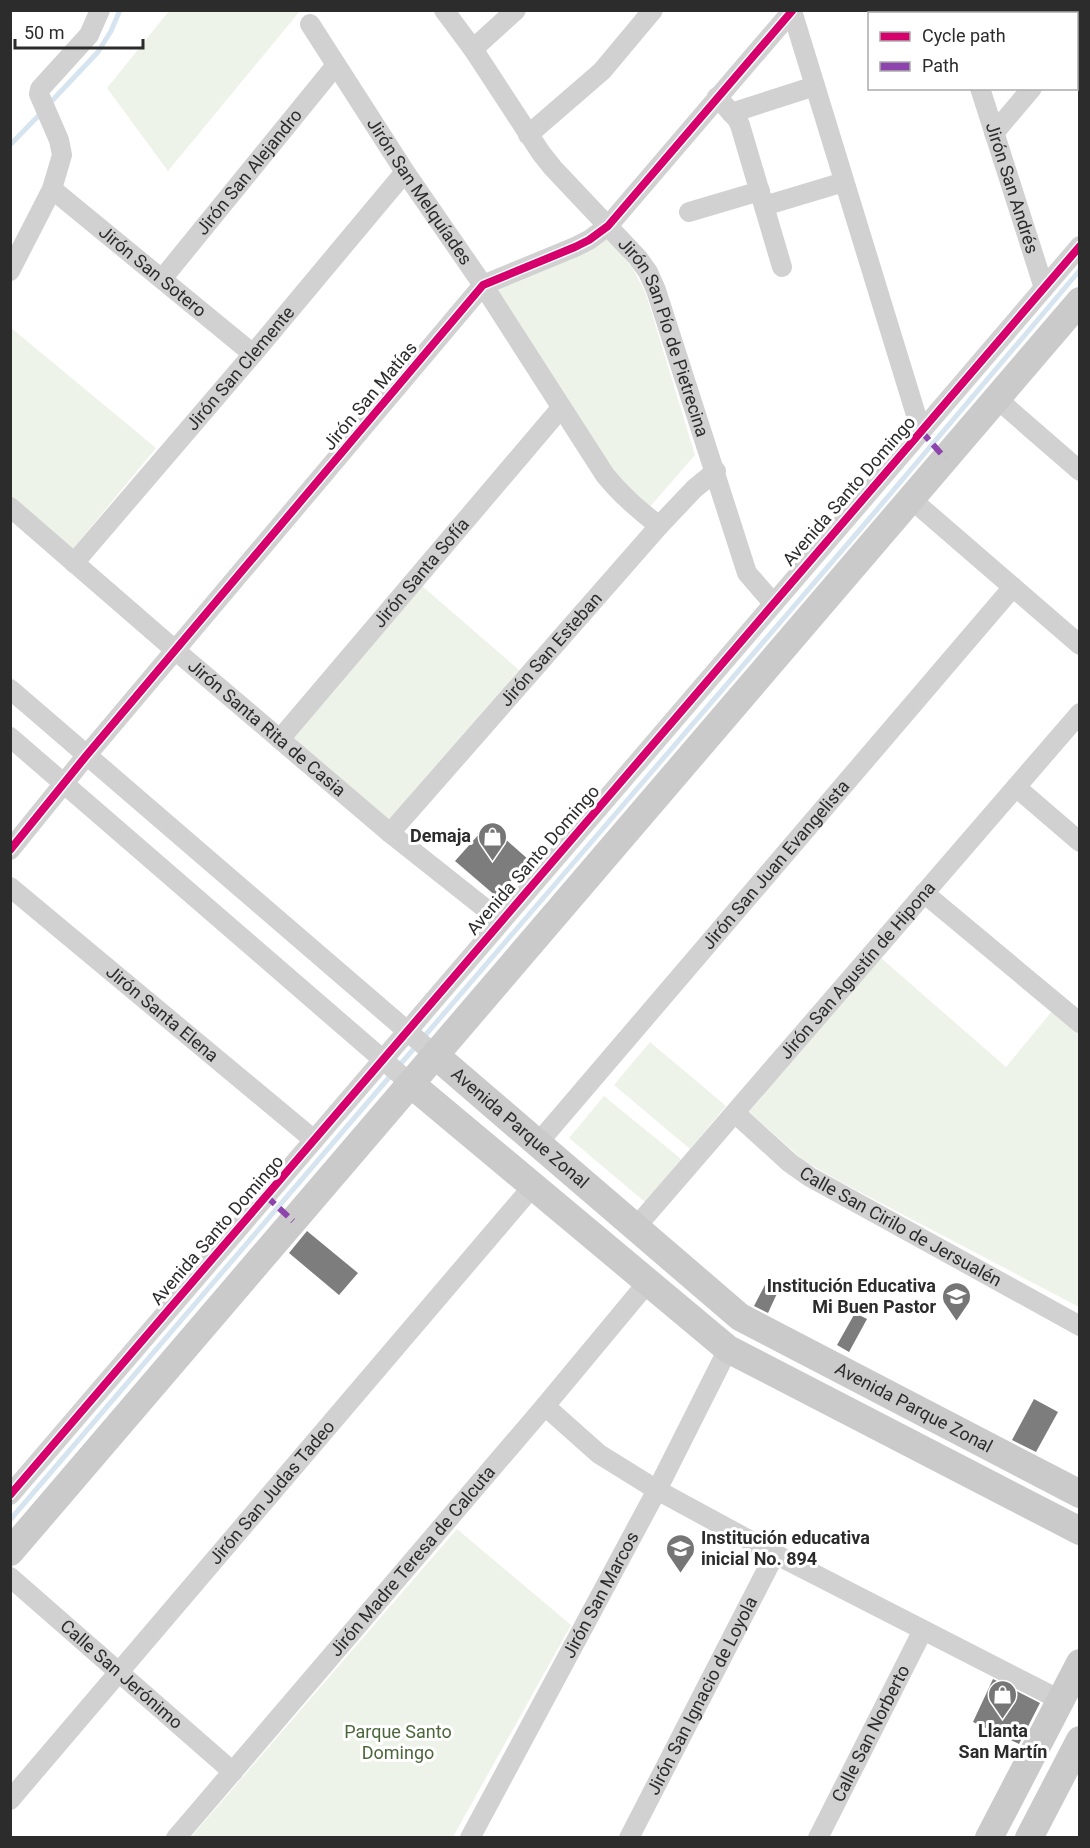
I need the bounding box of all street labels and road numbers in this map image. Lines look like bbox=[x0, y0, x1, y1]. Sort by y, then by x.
street label: Jirón San Alejandro bbox=[191, 104, 306, 239]
street label: Jirón San Melquíades bbox=[363, 114, 477, 269]
street label: Jirón San Andrés bbox=[982, 120, 1043, 256]
street label: Jirón San Sotero bbox=[95, 221, 211, 321]
street label: Jirón San Pío de Pietrecina bbox=[614, 233, 714, 439]
street label: Jirón San Clemente bbox=[181, 302, 298, 434]
street label: Jirón San Matías bbox=[318, 337, 421, 454]
street label: Avenida Santo Domingo bbox=[778, 411, 919, 570]
street label: Jirón Santa Sofía bbox=[368, 513, 473, 632]
street label: Jirón San Esteban bbox=[495, 588, 606, 710]
street label: Jirón Santa Rita de Casia bbox=[184, 655, 350, 801]
street label: Jirón San Juan Evangelista bbox=[697, 776, 853, 953]
street label: Avenida Santo Domingo bbox=[462, 780, 603, 939]
street label: Jirón San Agustín de Hipona bbox=[775, 877, 939, 1063]
street label: Jirón Santa Elena bbox=[102, 961, 223, 1066]
street label: Avenida Parque Zonal bbox=[447, 1063, 593, 1192]
street label: Avenida Santo Domingo bbox=[146, 1150, 287, 1309]
street label: Calle San Cirilo de Jersualén bbox=[796, 1162, 1005, 1291]
street label: Avenida Parque Zonal bbox=[832, 1357, 996, 1457]
street label: Jirón San Judas Tadeo bbox=[204, 1416, 339, 1568]
street label: Jirón Madre Teresa de Calcuta bbox=[325, 1461, 499, 1660]
street label: Jirón San Marcos bbox=[558, 1528, 643, 1661]
street label: Jirón San Ignacio de Loyola bbox=[642, 1593, 761, 1798]
street label: Calle San Jerónimo bbox=[56, 1615, 187, 1733]
street label: Calle San Norberto bbox=[827, 1661, 914, 1805]

